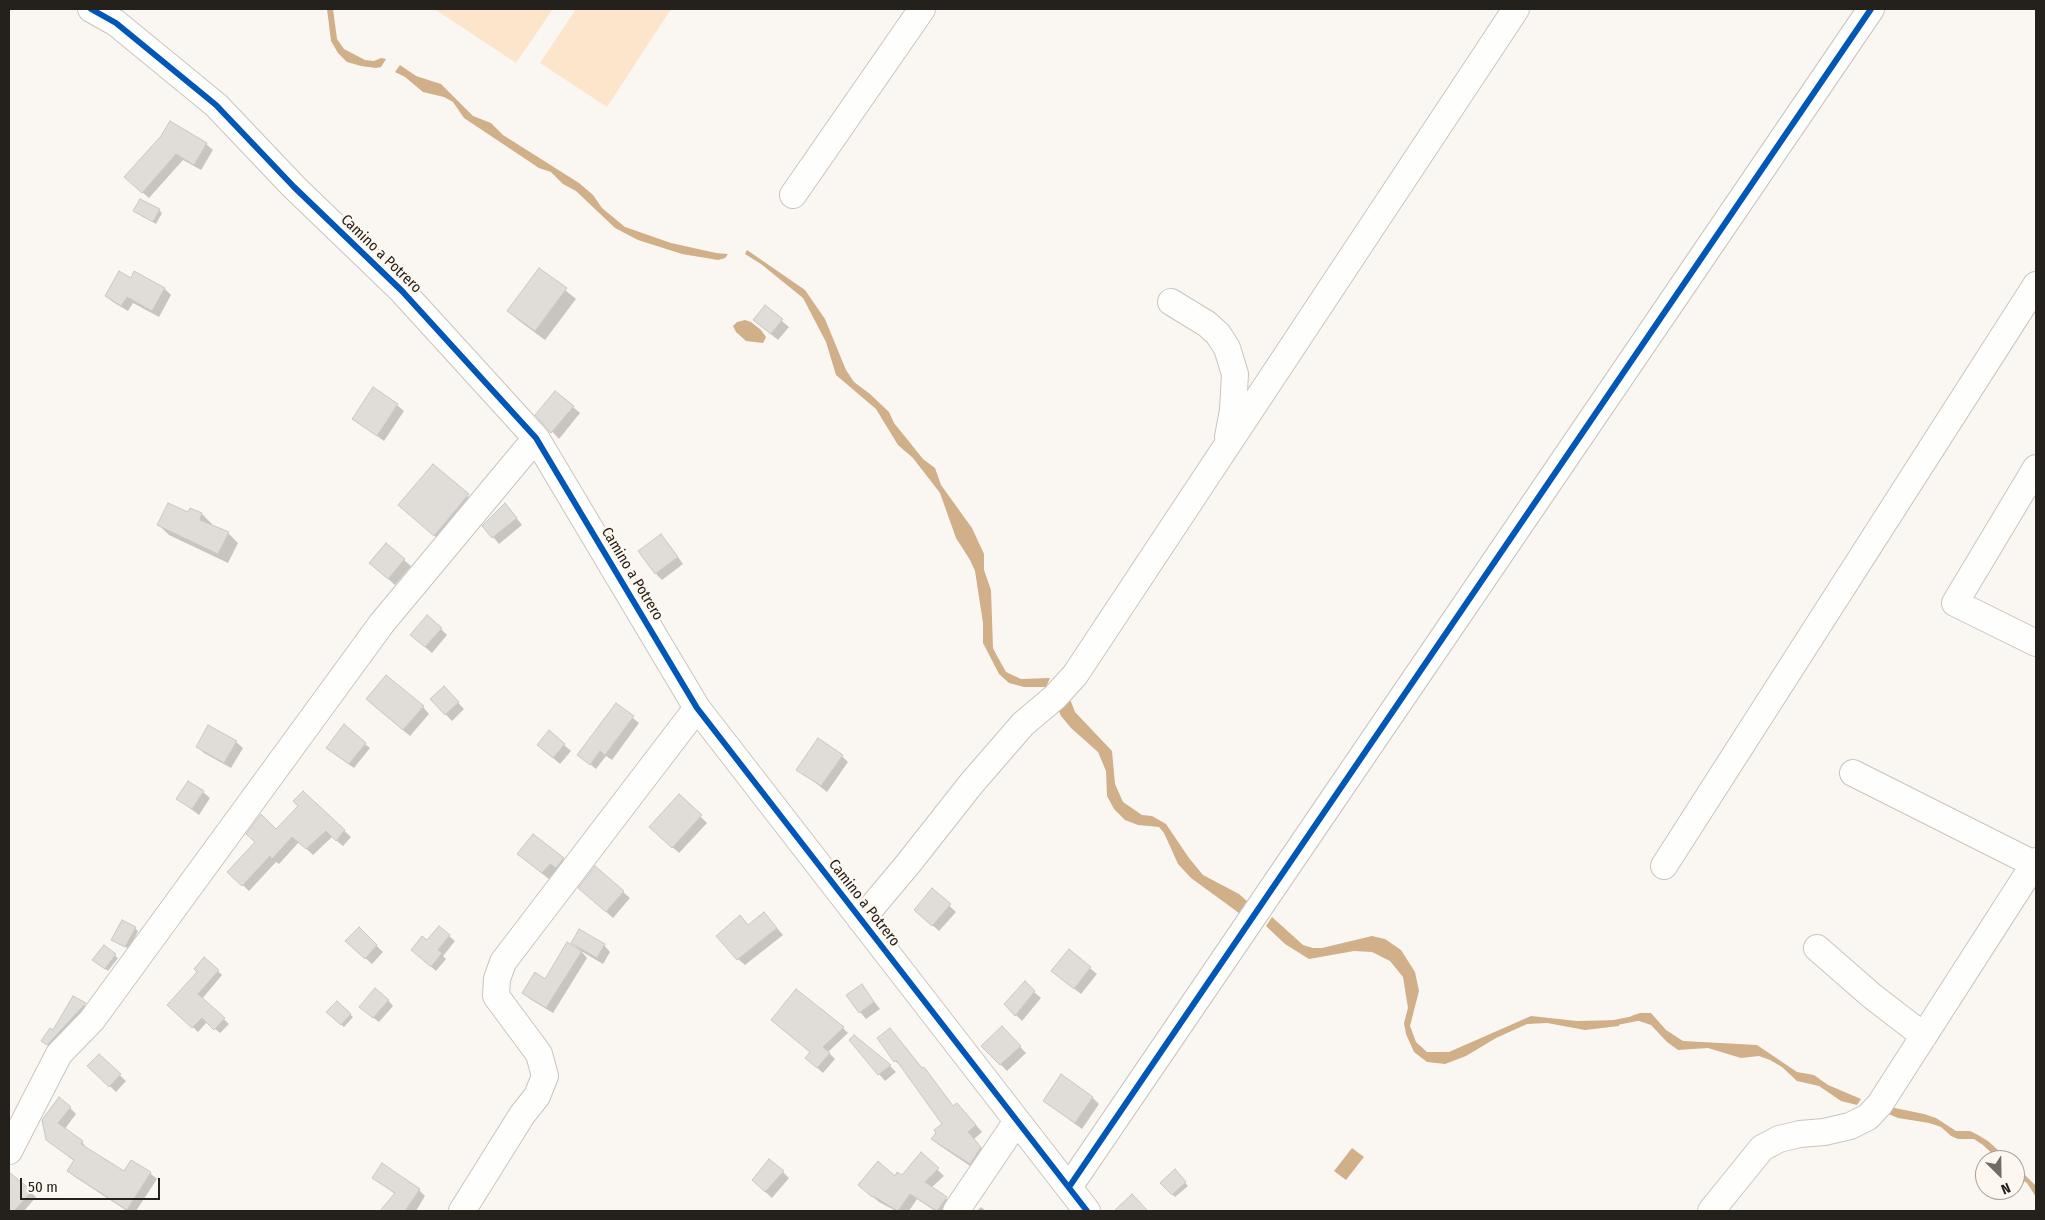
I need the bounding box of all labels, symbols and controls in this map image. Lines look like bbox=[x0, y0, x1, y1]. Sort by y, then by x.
street label: Camino a Potrero bbox=[337, 211, 425, 297]
street label: Camino a Potrero bbox=[597, 524, 667, 624]
street label: Camino a Potrero bbox=[824, 856, 904, 950]
north arrow bbox=[1975, 1150, 2025, 1200]
scale bar bbox=[22, 1168, 162, 1200]
text: 50 m bbox=[28, 1178, 58, 1196]
text: N bbox=[1998, 1179, 2013, 1198]

